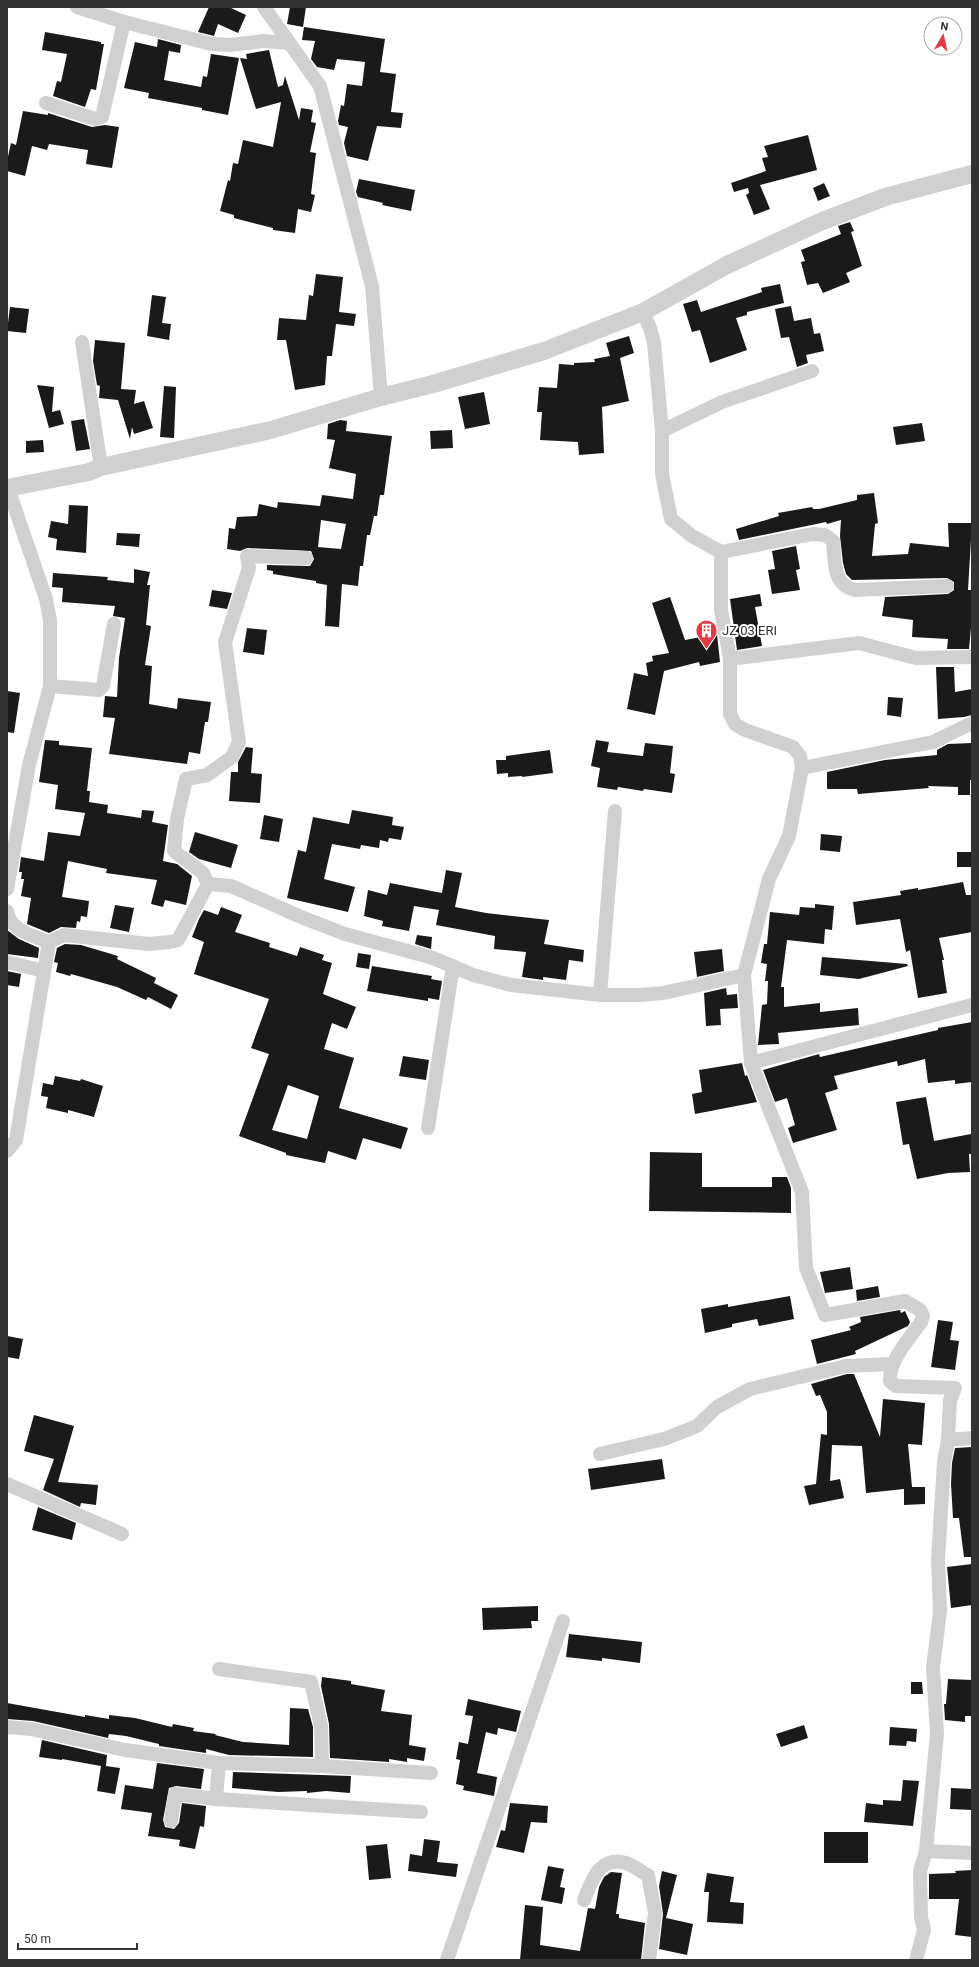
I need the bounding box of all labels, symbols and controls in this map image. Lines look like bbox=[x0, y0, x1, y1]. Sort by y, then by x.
north arrow bbox=[923, 16, 963, 56]
text: N bbox=[940, 20, 950, 34]
building icon: JZ 03 ERI bbox=[694, 617, 720, 650]
place label: JZ 03 ERI bbox=[722, 623, 777, 638]
scale bar bbox=[18, 1925, 137, 1951]
text: 50 m bbox=[24, 1932, 51, 1946]

